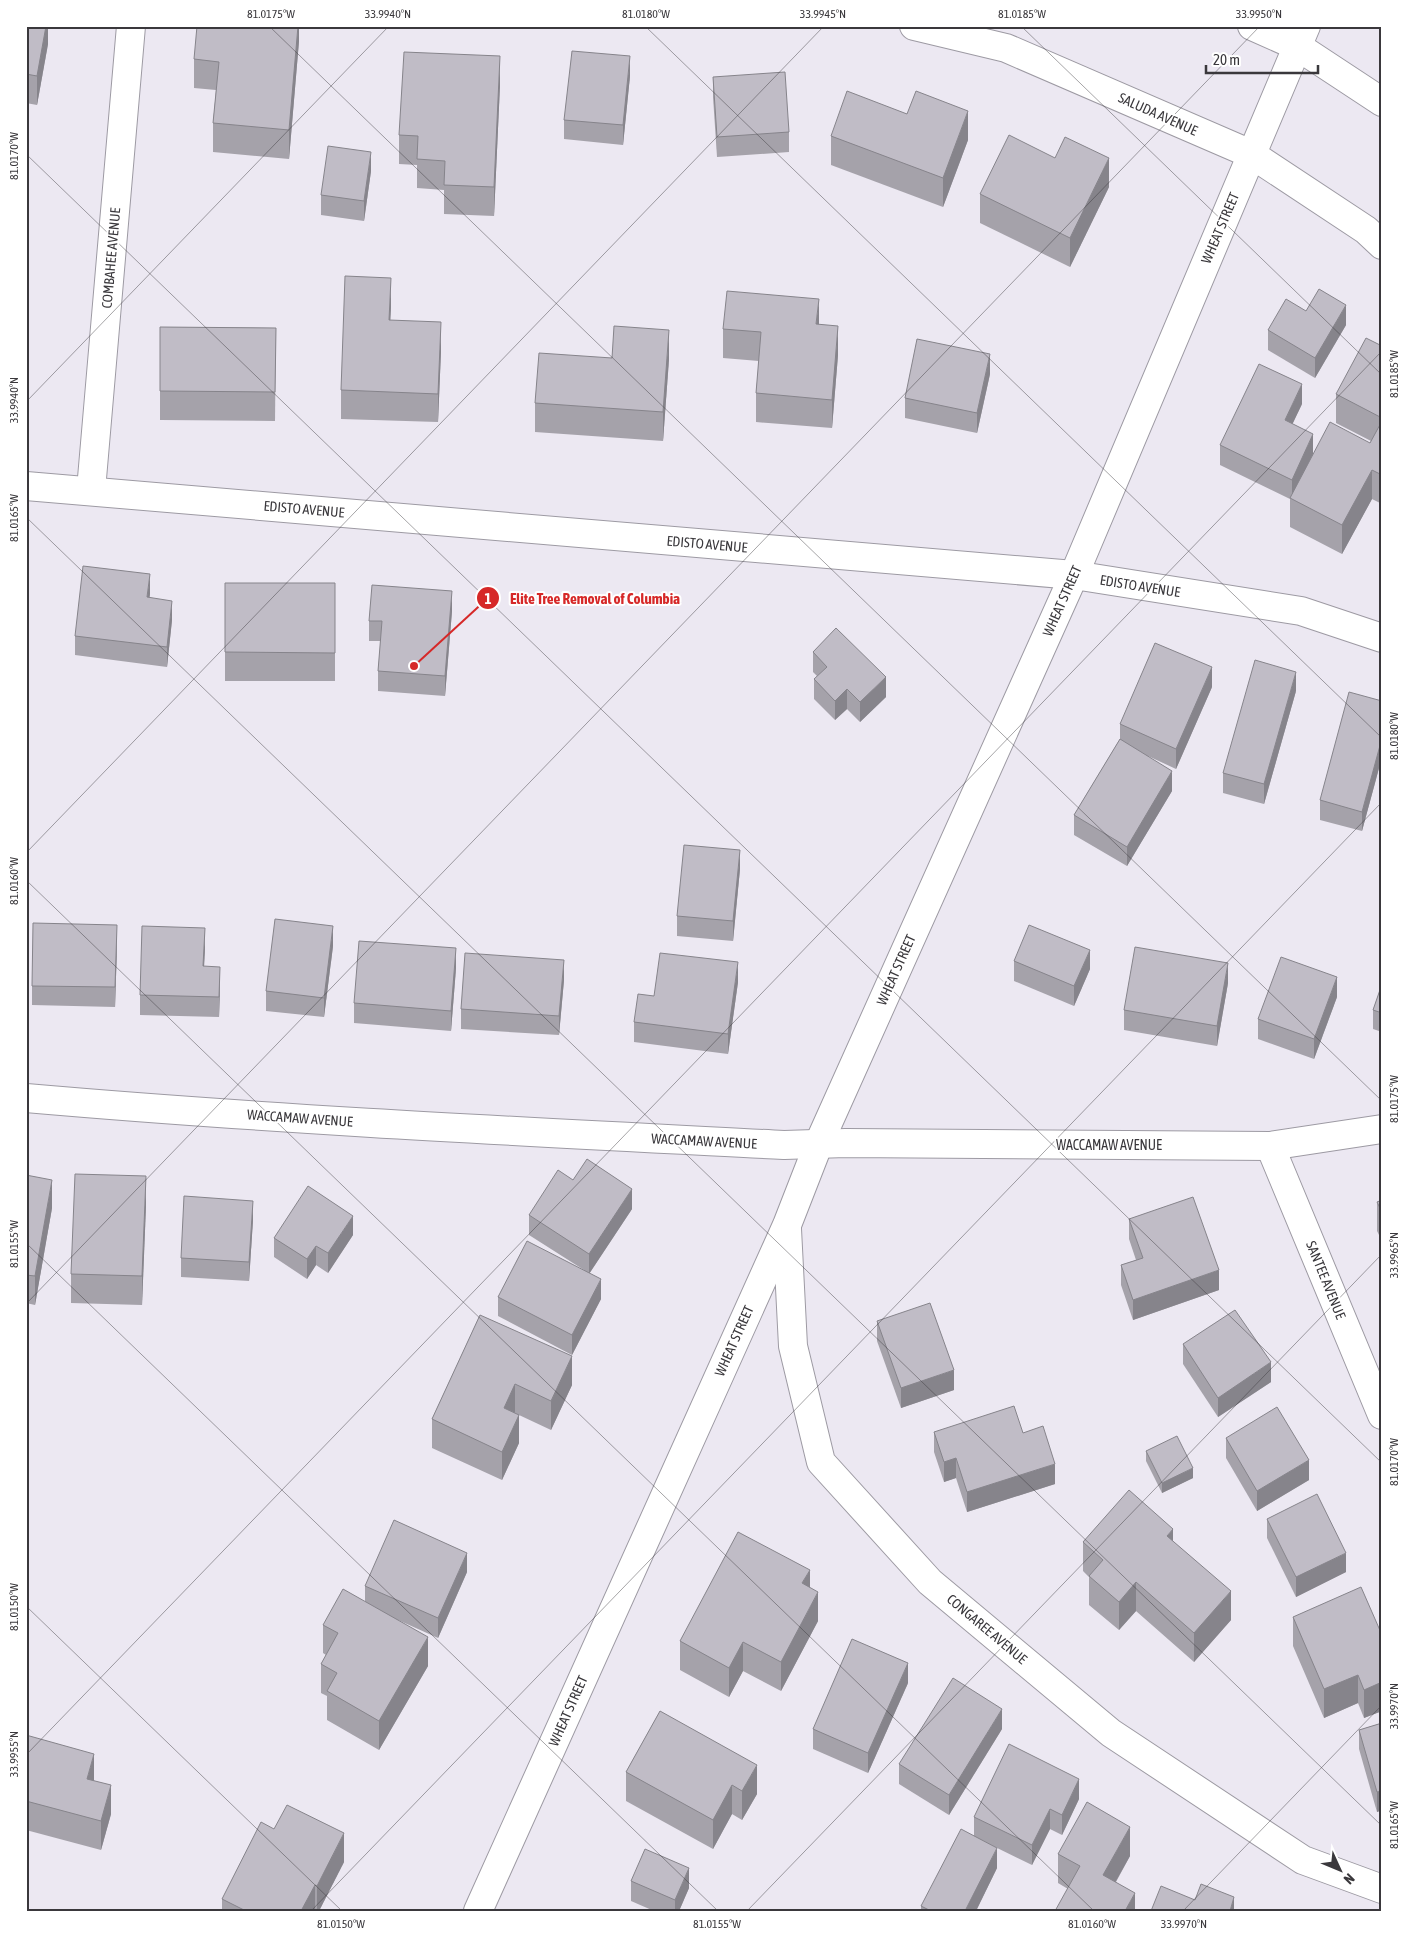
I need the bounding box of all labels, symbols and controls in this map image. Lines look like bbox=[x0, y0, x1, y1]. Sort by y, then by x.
text: 81.0175°W bbox=[247, 7, 295, 21]
text: 33.9940°N bbox=[365, 7, 411, 21]
text: 81.0180°W bbox=[622, 7, 670, 21]
text: 33.9945°N bbox=[800, 7, 846, 21]
text: 81.0185°W bbox=[998, 7, 1046, 21]
text: 33.9950°N bbox=[1236, 7, 1282, 21]
scale bar bbox=[1206, 42, 1318, 74]
text: 20 m bbox=[1213, 51, 1240, 68]
street label: SALUDA AVENUE bbox=[1116, 89, 1200, 139]
text: 81.0170°W bbox=[7, 132, 21, 180]
street label: WHEAT STREET bbox=[1198, 190, 1242, 266]
street label: COMBAHEE AVENUE bbox=[99, 207, 123, 309]
text: 81.0185°W bbox=[1387, 350, 1401, 398]
text: 33.9940°N bbox=[7, 377, 21, 423]
text: 81.0165°W bbox=[7, 494, 21, 542]
street label: EDISTO AVENUE bbox=[263, 497, 345, 521]
street label: EDISTO AVENUE bbox=[666, 532, 748, 556]
street label: WHEAT STREET bbox=[1039, 563, 1085, 639]
street label: EDISTO AVENUE bbox=[1099, 572, 1181, 600]
callout: Elite Tree Removal of Columbia bbox=[475, 583, 690, 613]
text: 1 bbox=[484, 590, 492, 607]
text: Elite Tree Removal of Columbia bbox=[510, 590, 680, 607]
text: 81.0180°W bbox=[1387, 712, 1401, 760]
text: 81.0160°W bbox=[7, 857, 21, 905]
street label: WHEAT STREET bbox=[873, 932, 919, 1008]
text: 81.0175°W bbox=[1387, 1075, 1401, 1123]
street label: WACCAMAW AVENUE bbox=[247, 1106, 353, 1130]
street label: WACCAMAW AVENUE bbox=[651, 1130, 757, 1152]
street label: WACCAMAW AVENUE bbox=[1056, 1137, 1162, 1153]
text: 81.0155°W bbox=[7, 1220, 21, 1268]
text: 33.9965°N bbox=[1387, 1232, 1401, 1278]
street label: SANTEE AVENUE bbox=[1303, 1239, 1349, 1321]
street label: WHEAT STREET bbox=[711, 1303, 757, 1379]
text: 81.0170°W bbox=[1387, 1438, 1401, 1486]
text: 81.0150°W bbox=[7, 1583, 21, 1631]
street label: CONGAREE AVENUE bbox=[944, 1591, 1030, 1667]
street label: WHEAT STREET bbox=[545, 1673, 591, 1749]
text: 33.9970°N bbox=[1387, 1683, 1401, 1729]
text: 33.9955°N bbox=[7, 1731, 21, 1777]
text: 81.0165°W bbox=[1387, 1801, 1401, 1849]
north arrow bbox=[1316, 1844, 1366, 1894]
text: N bbox=[1341, 1871, 1358, 1888]
text: 81.0150°W bbox=[317, 1917, 365, 1931]
text: 81.0155°W bbox=[693, 1917, 741, 1931]
text: 81.0160°W bbox=[1068, 1917, 1116, 1931]
text: 33.9970°N bbox=[1161, 1917, 1207, 1931]

